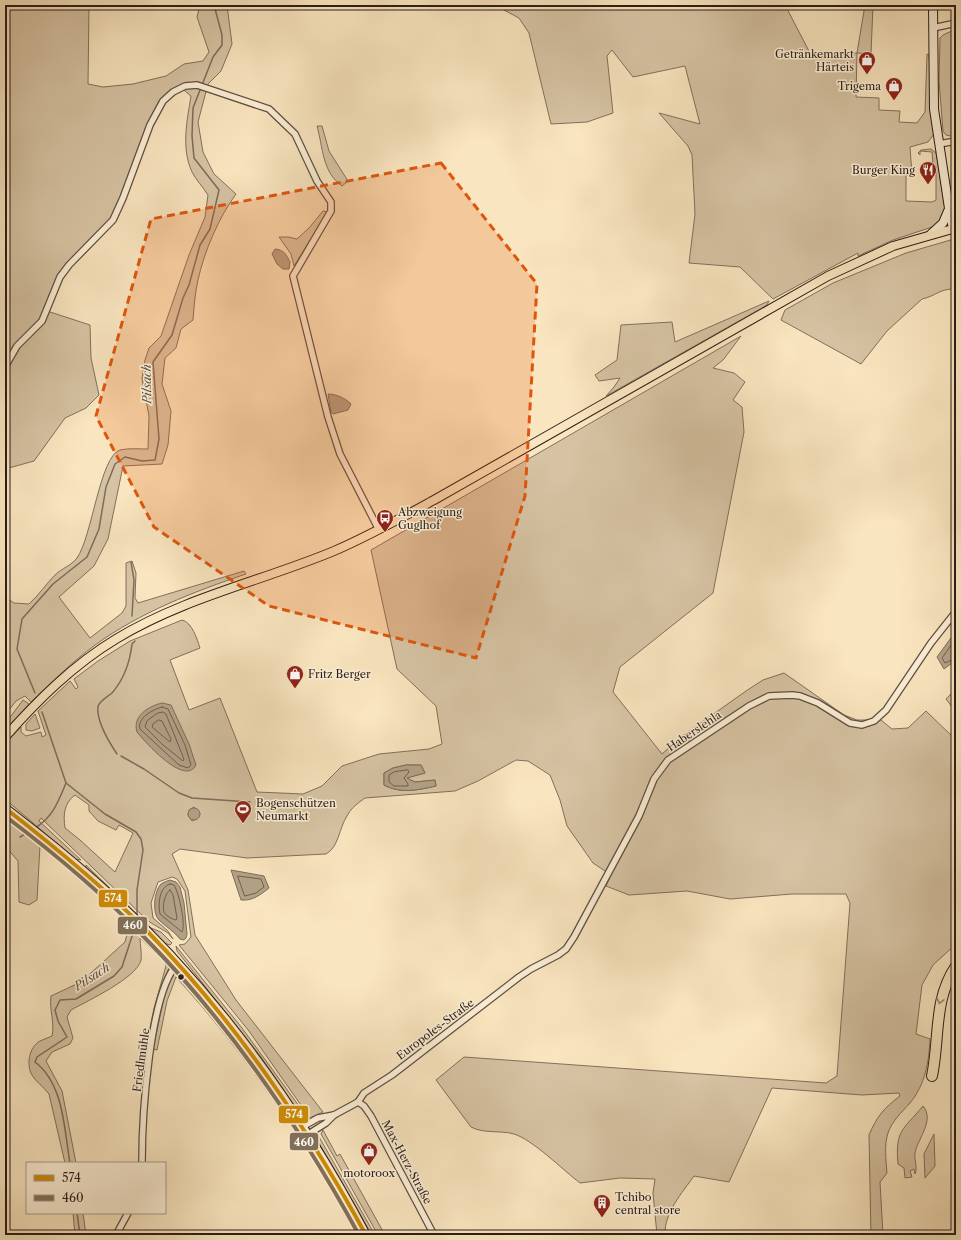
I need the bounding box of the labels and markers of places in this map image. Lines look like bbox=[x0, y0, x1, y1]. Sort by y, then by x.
place label: Getränkemarkt Härteis bbox=[775, 47, 854, 74]
shop icon: Getränkemarkt Härteis bbox=[857, 50, 877, 75]
shop icon: Trigema bbox=[884, 76, 904, 101]
place label: Trigema bbox=[837, 79, 881, 93]
restaurant icon: Burger King bbox=[918, 160, 938, 185]
place label: Burger King bbox=[852, 163, 915, 177]
place label: Abzweigung Guglhof bbox=[397, 505, 462, 532]
bus stop icon: Abzweigung Guglhof bbox=[375, 508, 395, 533]
shop icon: Fritz Berger bbox=[285, 664, 305, 689]
place label: Fritz Berger bbox=[308, 667, 371, 681]
place label: Bogenschützen Neumarkt bbox=[256, 796, 336, 823]
sports icon: Bogenschützen Neumarkt bbox=[233, 799, 253, 824]
unlabelled marker bbox=[176, 972, 186, 982]
shop icon: motoroox bbox=[359, 1141, 379, 1166]
place label: motoroox bbox=[343, 1166, 395, 1180]
place label: Tchibo central store bbox=[615, 1190, 680, 1217]
building icon: Tchibo central store bbox=[592, 1193, 612, 1218]

